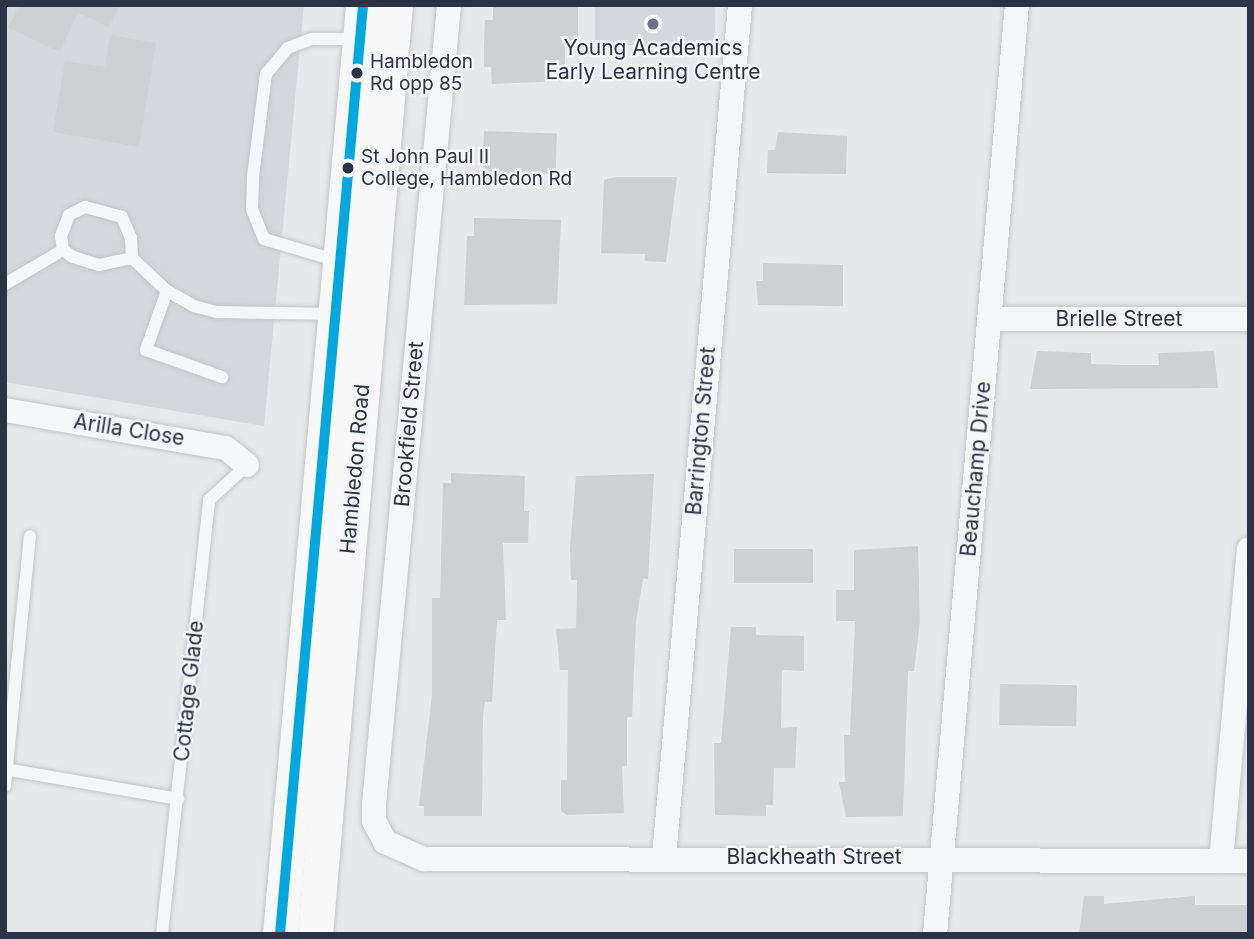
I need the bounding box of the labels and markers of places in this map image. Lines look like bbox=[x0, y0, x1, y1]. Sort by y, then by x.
marker: Young Academics Early Learning Centre bbox=[645, 16, 661, 32]
place label: Young Academics Early Learning Centre bbox=[545, 35, 761, 85]
place label: Hambledon Rd opp 85 bbox=[370, 51, 473, 95]
marker: Hambledon Rd opp 85 bbox=[350, 66, 364, 80]
place label: St John Paul II College, Hambledon Rd bbox=[361, 146, 572, 190]
marker: St John Paul II College, Hambledon Rd bbox=[341, 161, 355, 175]

